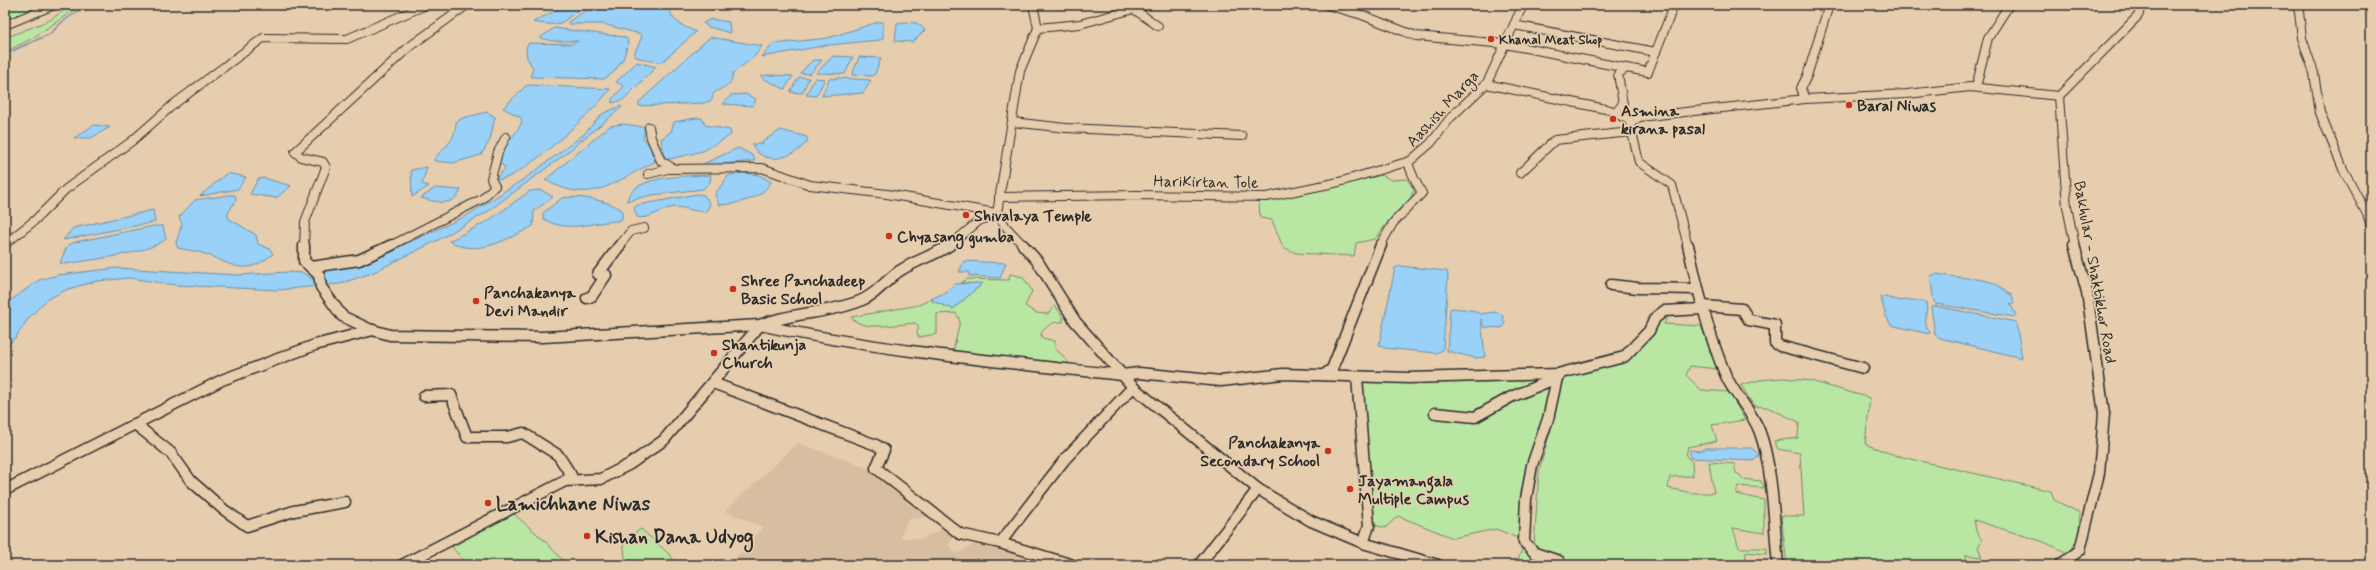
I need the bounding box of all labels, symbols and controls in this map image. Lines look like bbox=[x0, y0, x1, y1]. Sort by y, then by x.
place label: Khanal Meat Shop bbox=[1499, 32, 1602, 49]
marker: Khanal Meat Shop bbox=[1486, 34, 1496, 44]
street label: Aashish Marga bbox=[1402, 66, 1485, 153]
place label: Baral Niwas bbox=[1857, 96, 1937, 117]
marker: Baral Niwas bbox=[1844, 100, 1854, 110]
place label: Asmina kirana pasal bbox=[1621, 101, 1705, 140]
marker: Asmina kirana pasal bbox=[1608, 114, 1618, 124]
street label: HariKirtan Tole bbox=[1153, 171, 1259, 194]
street label: Bakhular - Shaktikhor Road bbox=[2068, 179, 2121, 365]
place label: Shivalaya Temple bbox=[974, 206, 1092, 227]
marker: Shivalaya Temple bbox=[961, 210, 971, 220]
place label: Chyasang gumba bbox=[897, 227, 1014, 250]
marker: Chyasang gumba bbox=[884, 231, 894, 241]
place label: Shree Panchadeep Basic School bbox=[741, 271, 865, 310]
place label: Panchakanya Devi Mandir bbox=[484, 283, 576, 322]
marker: Shree Panchadeep Basic School bbox=[728, 284, 738, 294]
marker: Panchakanya Devi Mandir bbox=[471, 296, 481, 306]
place label: Shantikunja Church bbox=[722, 335, 806, 374]
marker: Shantikunja Church bbox=[709, 348, 719, 358]
place label: Panchakanya Secondary School bbox=[1200, 433, 1320, 472]
marker: Panchakanya Secondary School bbox=[1323, 446, 1333, 456]
place label: Jayamangala Multiple Campus bbox=[1358, 471, 1470, 510]
marker: Jayamangala Multiple Campus bbox=[1345, 484, 1355, 494]
place label: Lamichhane Niwas bbox=[496, 492, 651, 517]
marker: Lamichhane Niwas bbox=[483, 498, 493, 508]
place label: Kishan Dana Udyog bbox=[595, 525, 754, 553]
marker: Kishan Dana Udyog bbox=[582, 531, 592, 541]

